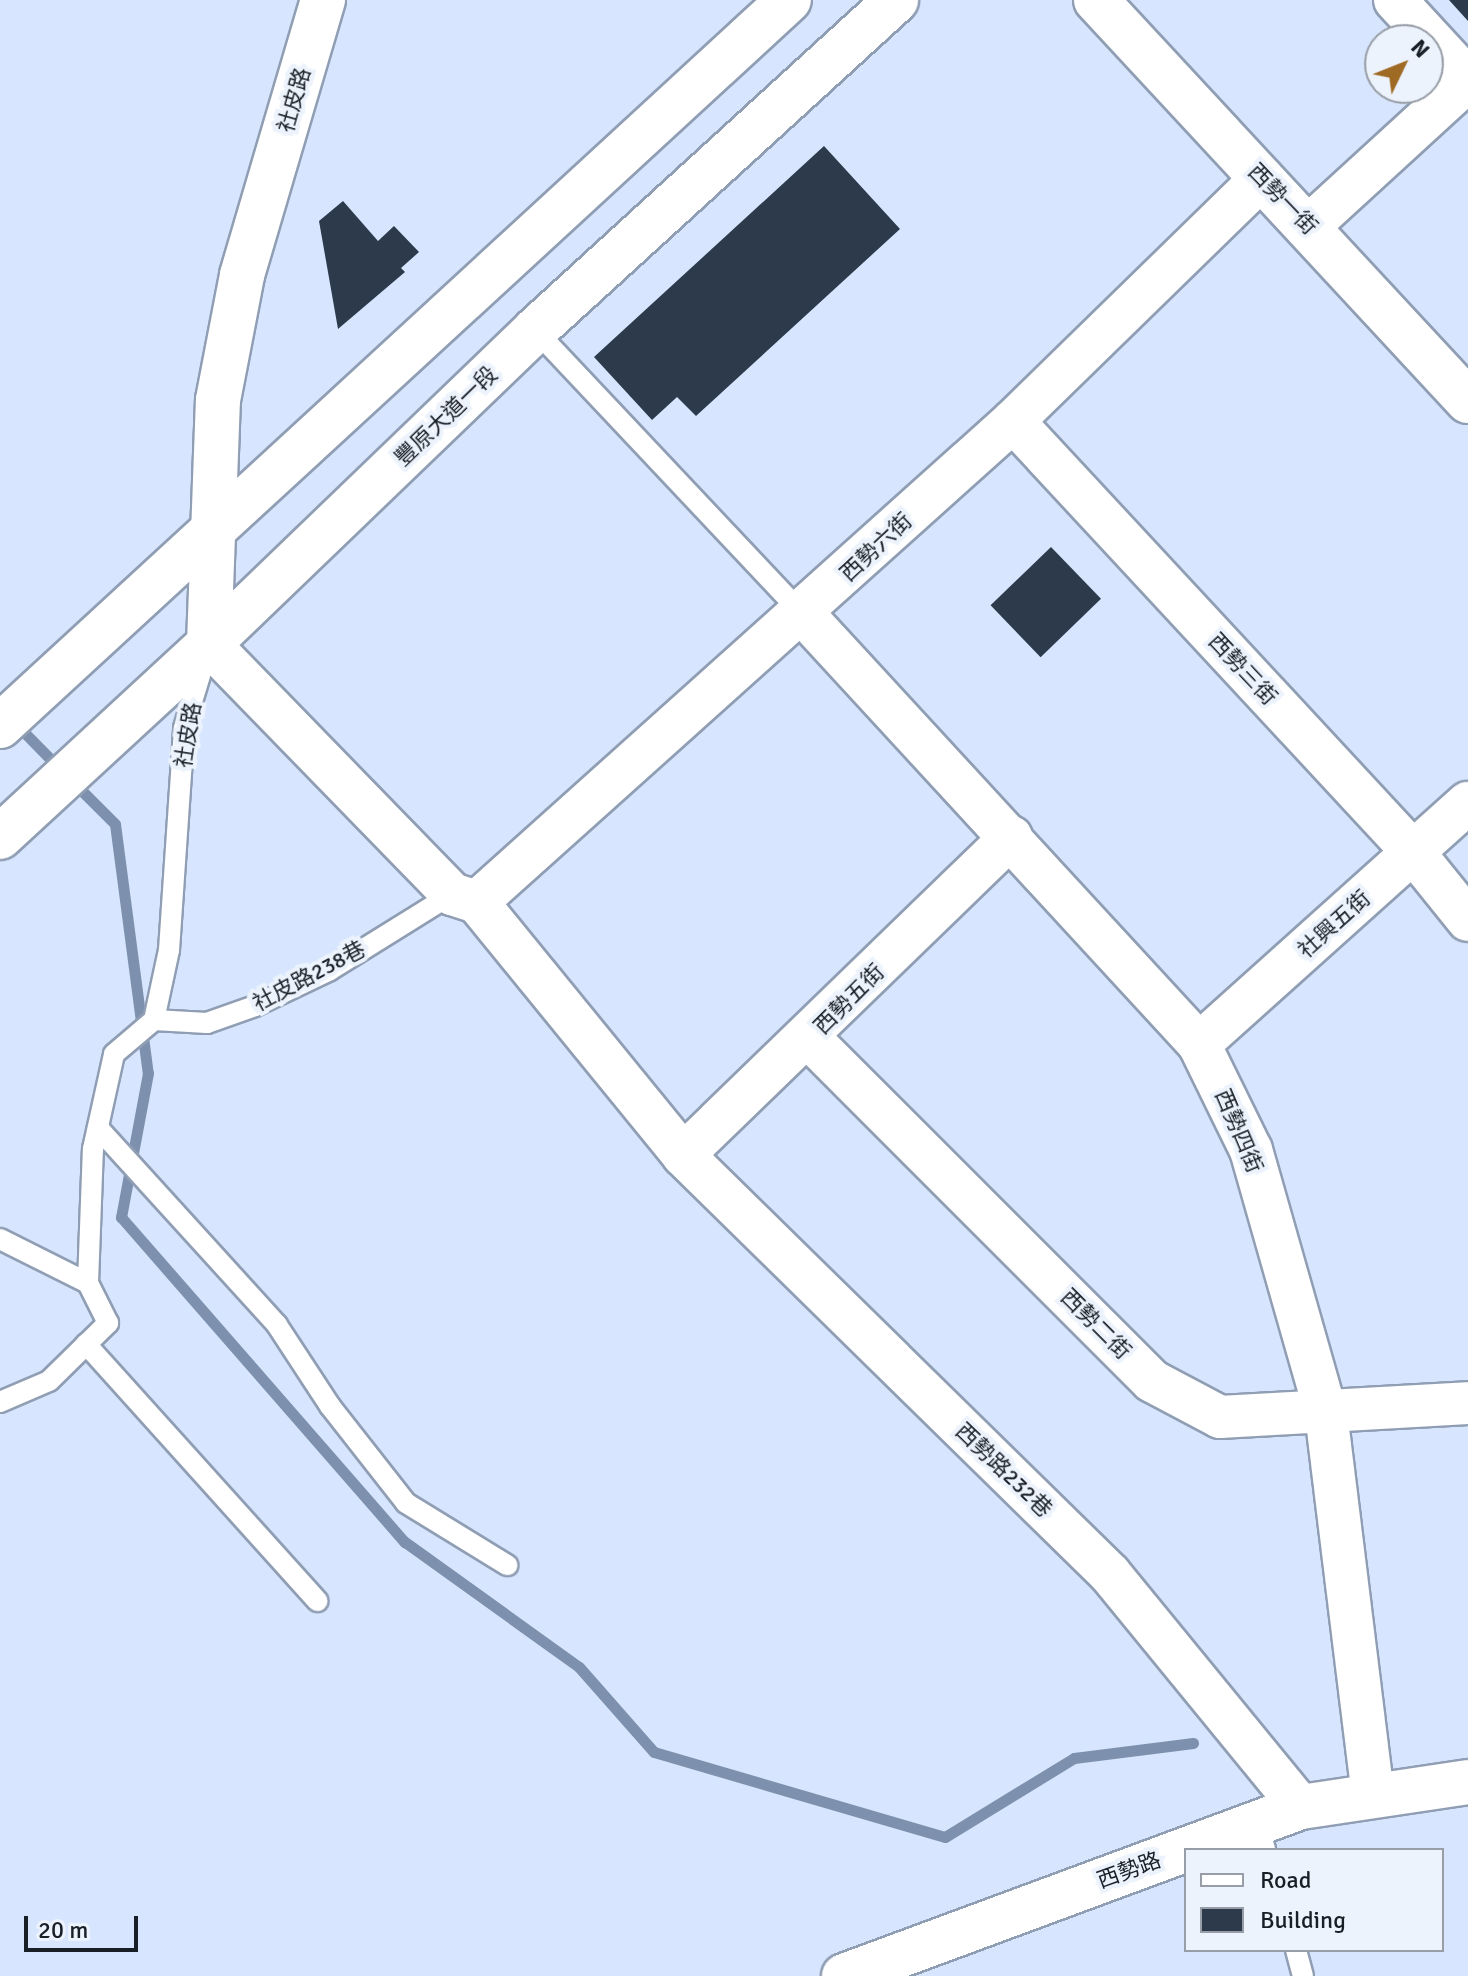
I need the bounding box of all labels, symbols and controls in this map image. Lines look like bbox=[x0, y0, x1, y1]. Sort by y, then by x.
north arrow bbox=[1364, 24, 1444, 104]
text: N bbox=[1405, 34, 1436, 63]
street label: 社皮路 bbox=[272, 65, 316, 135]
street label: 西勢一街 bbox=[1243, 158, 1323, 240]
street label: 豐原大道一段 bbox=[389, 361, 503, 471]
street label: 西勢六街 bbox=[835, 507, 917, 587]
street label: 西勢三街 bbox=[1203, 628, 1283, 710]
street label: 社皮路 bbox=[170, 700, 206, 770]
street label: 社興五街 bbox=[1292, 885, 1376, 963]
street label: 社皮路238巷 bbox=[248, 935, 370, 1017]
street label: 西勢五街 bbox=[809, 959, 889, 1039]
street label: 西勢四街 bbox=[1210, 1085, 1268, 1177]
street label: 西勢二街 bbox=[1056, 1284, 1136, 1364]
street label: 西勢路232巷 bbox=[950, 1418, 1058, 1522]
street label: 西勢路 bbox=[1093, 1846, 1165, 1894]
legend bbox=[1184, 1848, 1444, 1952]
text: Road bbox=[1260, 1865, 1311, 1895]
scale bar bbox=[28, 1900, 142, 1950]
text: Building bbox=[1260, 1905, 1346, 1935]
text: 20 m bbox=[38, 1915, 88, 1945]

